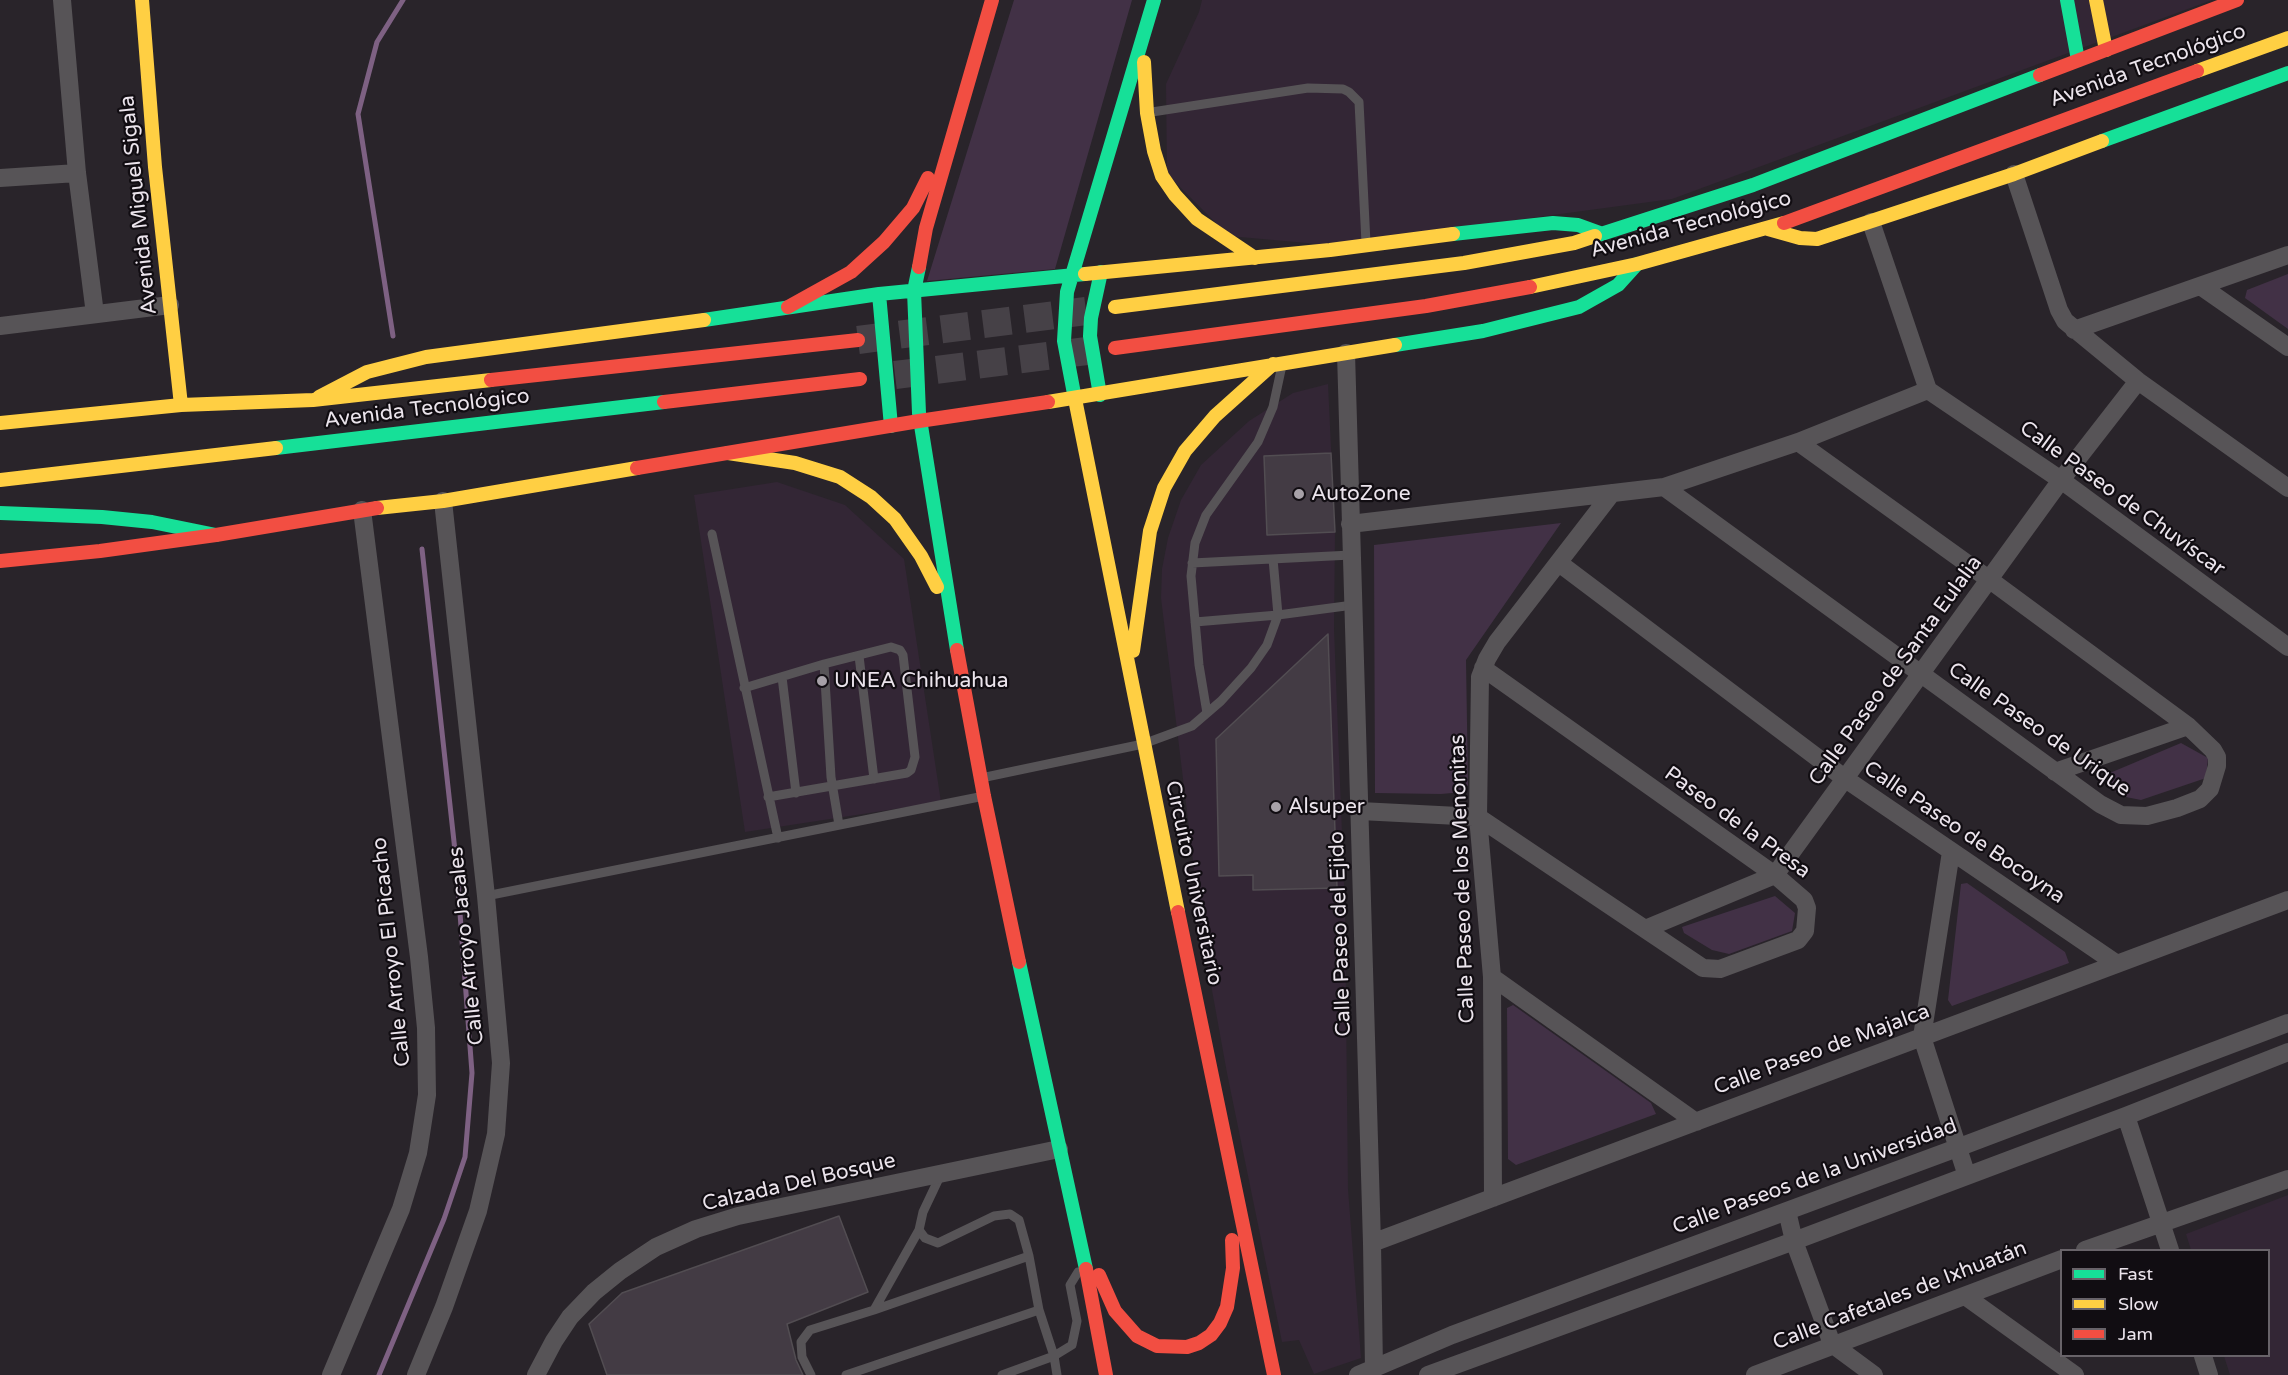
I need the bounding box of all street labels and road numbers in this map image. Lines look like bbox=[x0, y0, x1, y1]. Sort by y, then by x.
street label: Avenida Tecnológico bbox=[2047, 19, 2249, 113]
street label: Avenida Miguel Sigala bbox=[115, 94, 163, 316]
street label: Avenida Tecnológico bbox=[1588, 186, 1794, 264]
street label: Avenida Tecnológico bbox=[323, 384, 531, 434]
street label: Calle Paseo de Chuvíscar bbox=[2014, 416, 2230, 582]
street label: Calle Paseo de Santa Eulalia bbox=[1804, 551, 1988, 791]
street label: Calle Paseo de Urique bbox=[1943, 657, 2135, 803]
street label: Calle Paseo de los Menonitas bbox=[1445, 734, 1481, 1024]
street label: Calle Paseo de Bocoyna bbox=[1859, 756, 2069, 910]
street label: Paseo de la Presa bbox=[1659, 762, 1815, 884]
street label: Circuito Universitario bbox=[1159, 778, 1227, 988]
street label: Calle Paseo del Ejido bbox=[1325, 831, 1357, 1037]
street label: Calle Arroyo El Picacho bbox=[367, 836, 417, 1068]
street label: Calle Arroyo Jacales bbox=[444, 846, 490, 1046]
street label: Calle Paseo de Majalca bbox=[1711, 999, 1933, 1101]
street label: Calle Paseos de la Universidad bbox=[1669, 1114, 1961, 1240]
street label: Calzada Del Bosque bbox=[700, 1149, 898, 1217]
street label: Calle Cafetales de Ixhuatán bbox=[1770, 1236, 2030, 1356]

